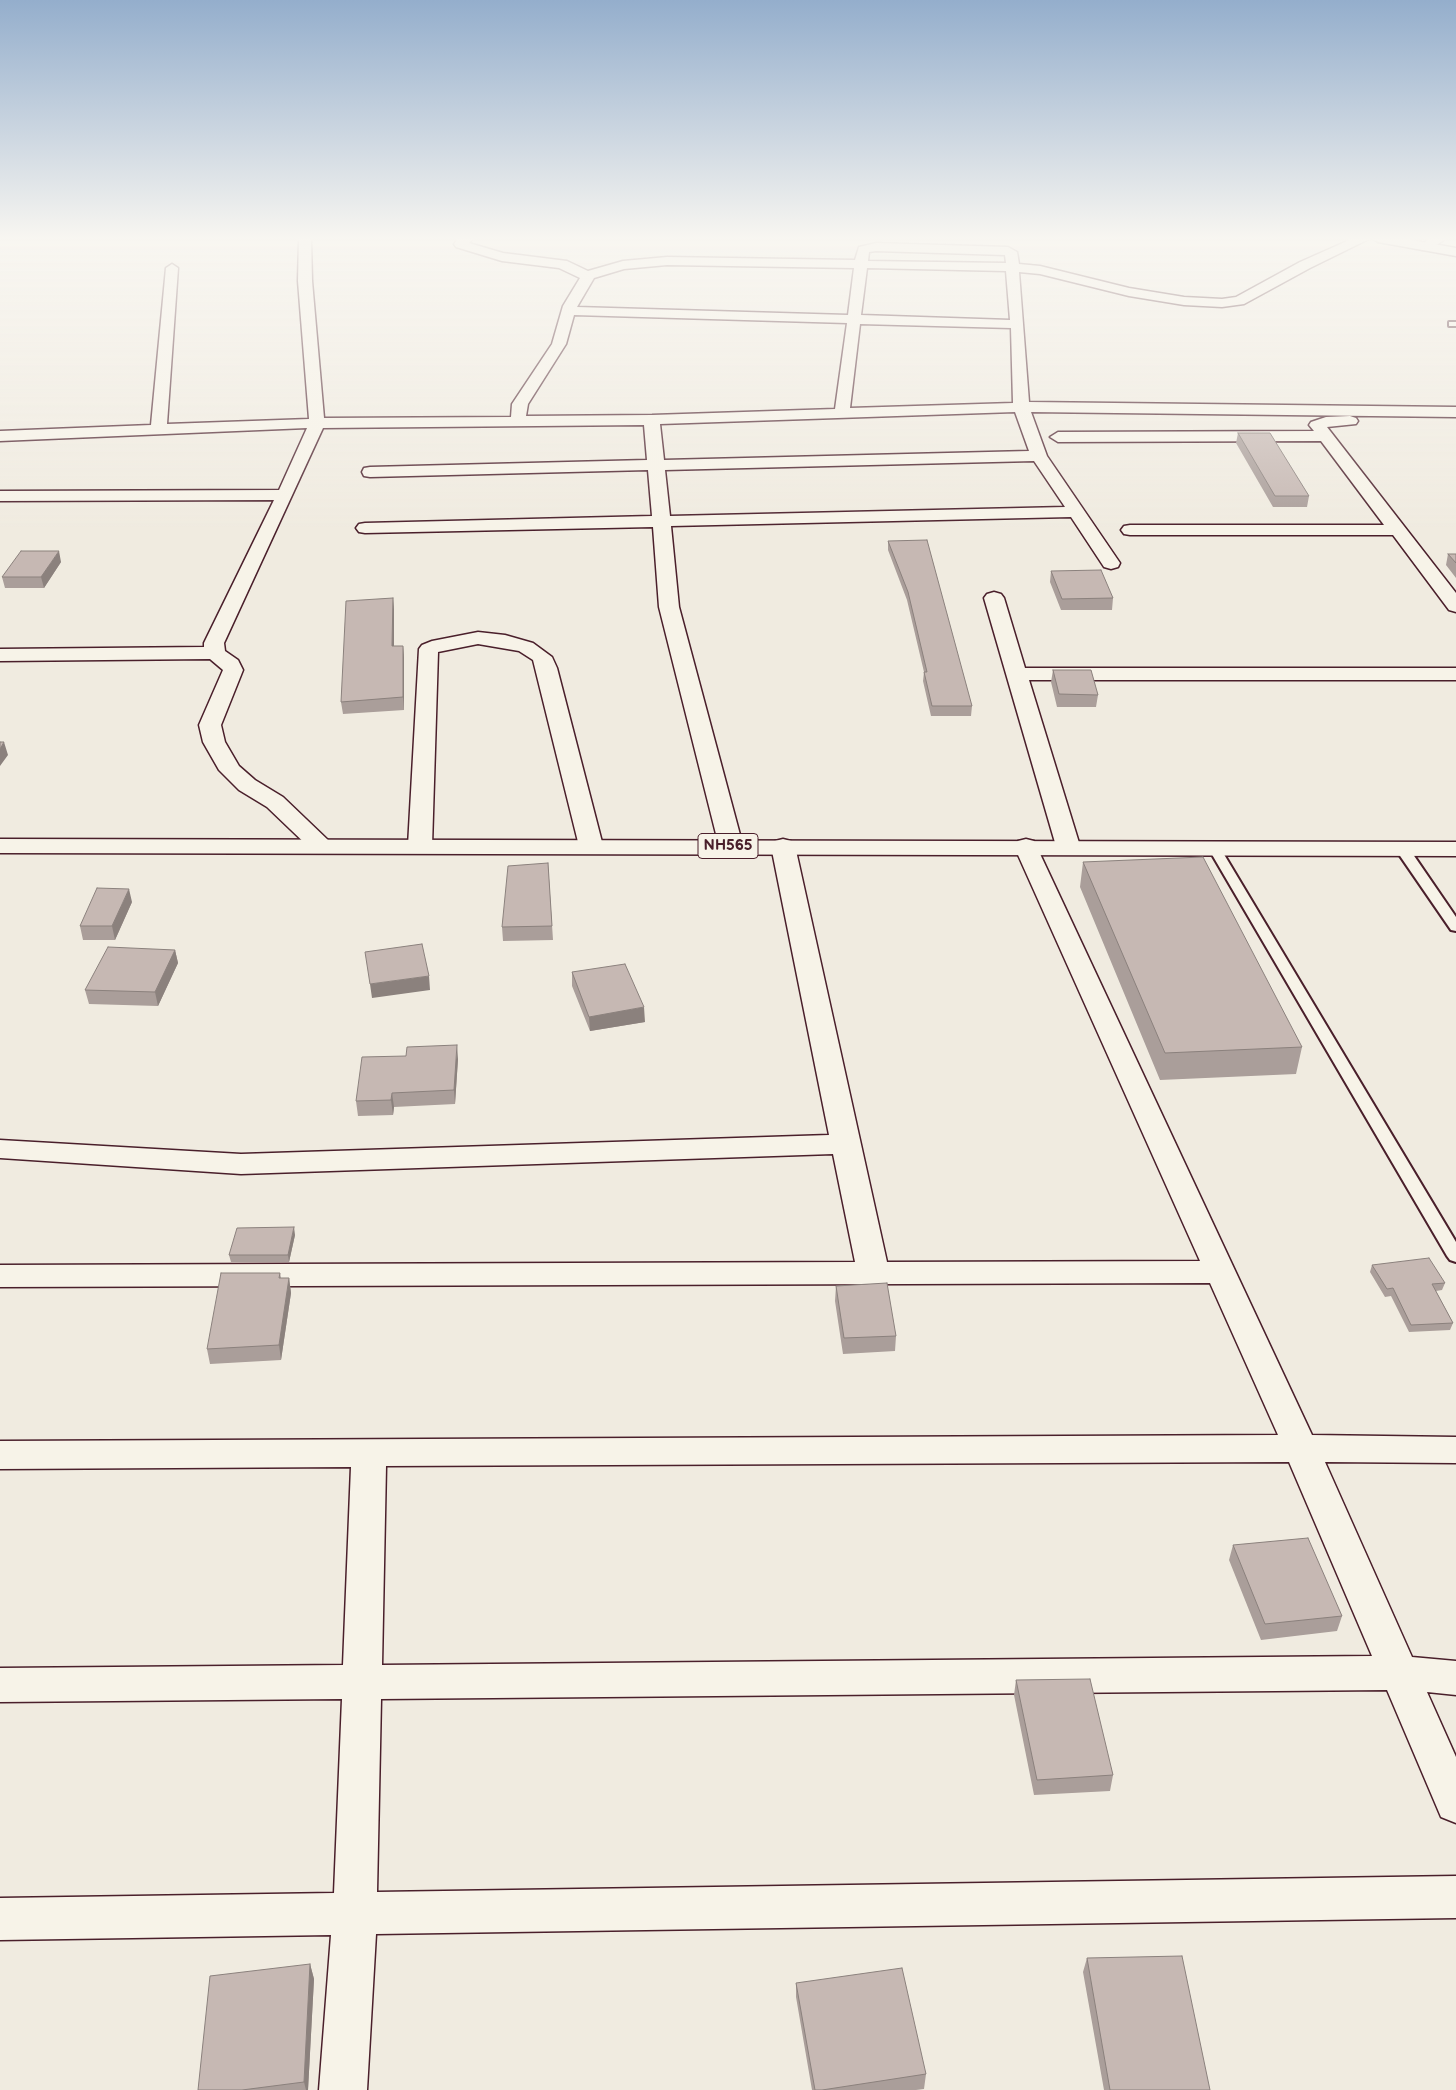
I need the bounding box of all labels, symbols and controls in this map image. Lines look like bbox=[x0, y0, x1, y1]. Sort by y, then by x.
road number: NH565 bbox=[698, 834, 758, 858]

